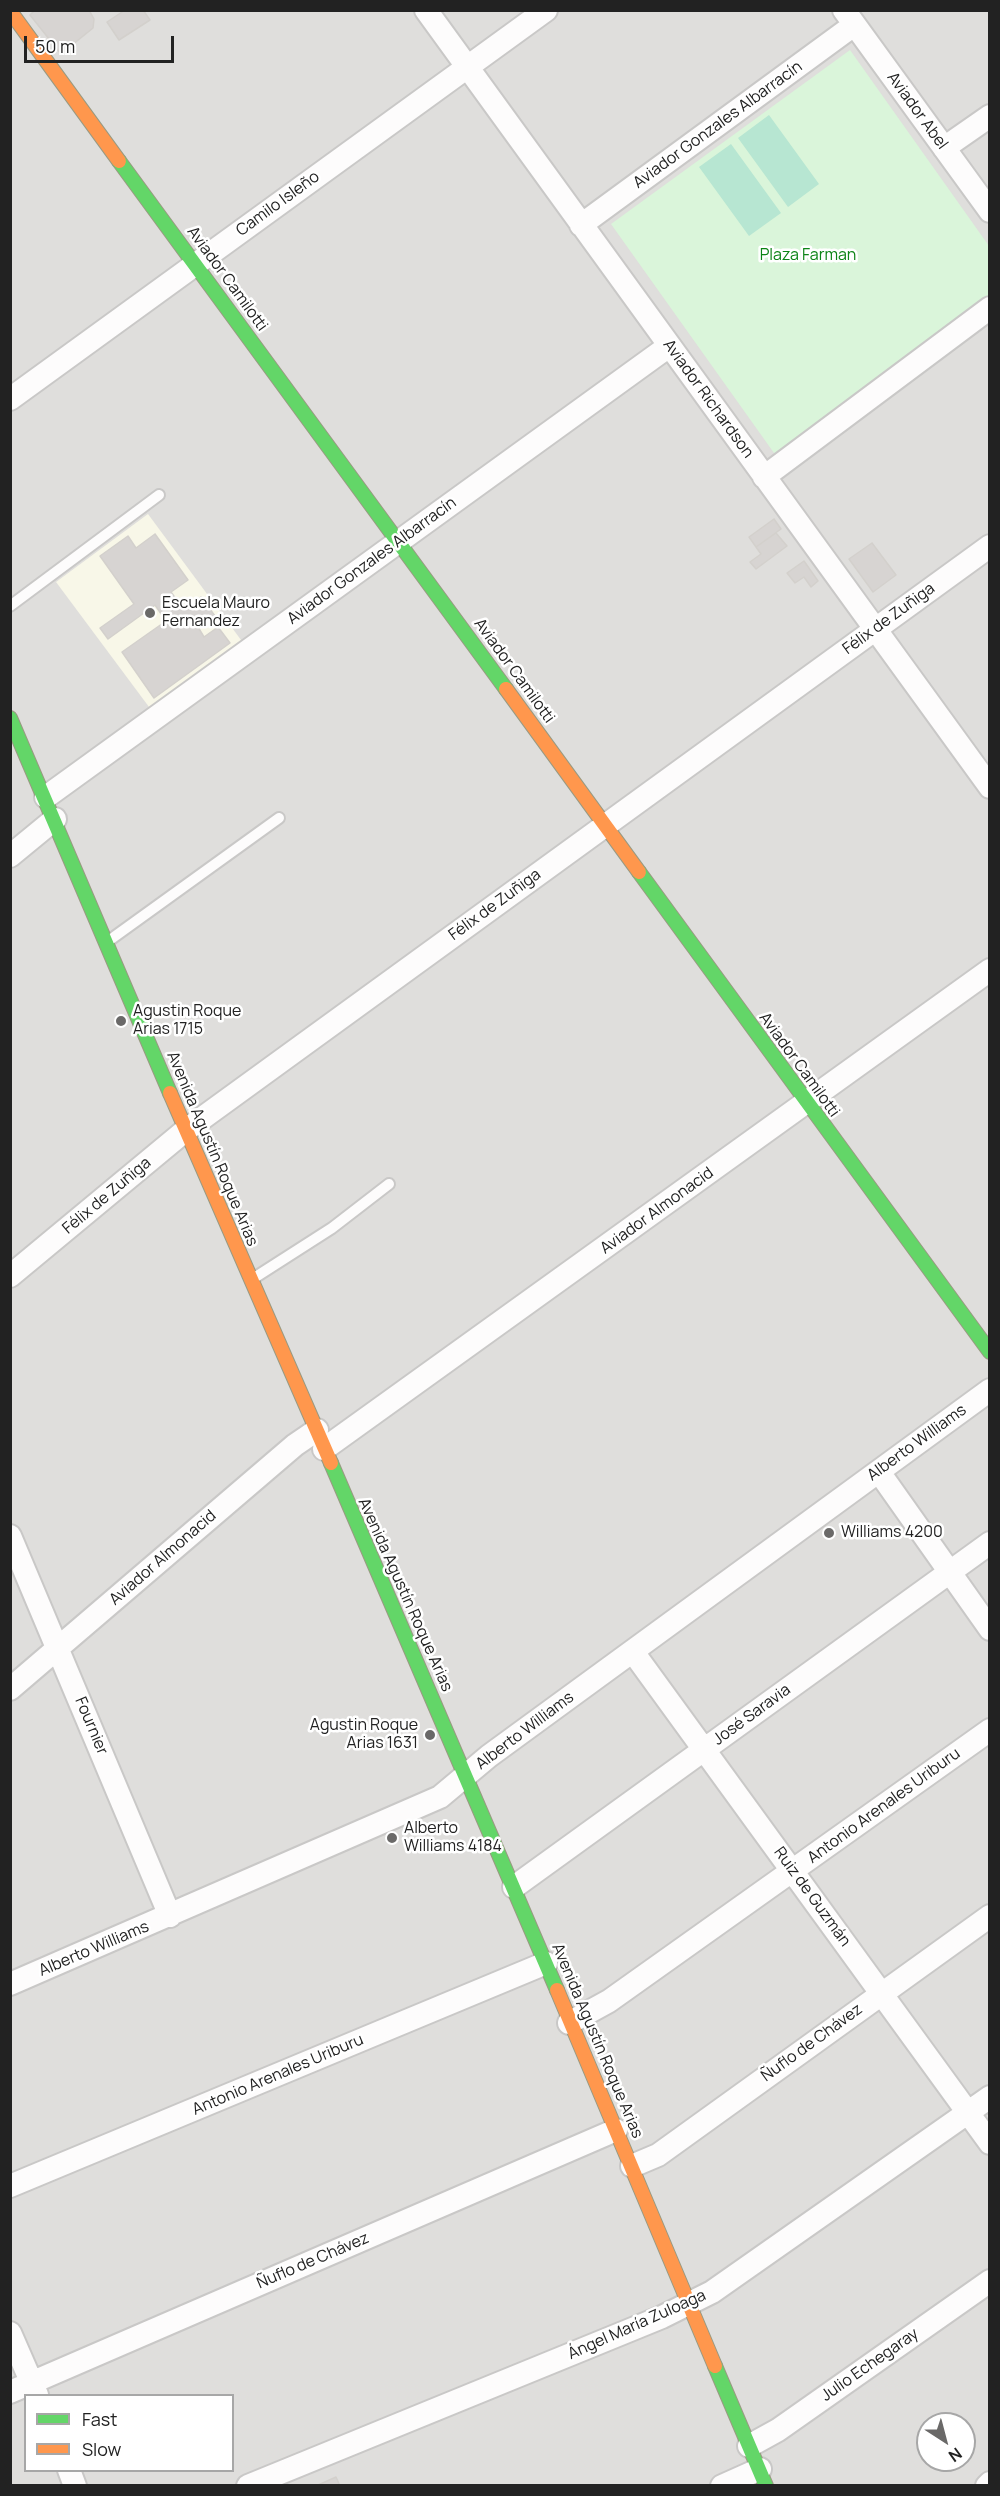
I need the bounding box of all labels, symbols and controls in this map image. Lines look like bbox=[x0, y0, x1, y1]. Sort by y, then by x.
scale bar bbox=[27, 24, 177, 62]
text: 50 m bbox=[35, 34, 75, 58]
street label: Aviador Gonzales Albarracín bbox=[630, 57, 806, 193]
street label: Aviador Abel bbox=[883, 69, 951, 153]
street label: Camilo Isleño bbox=[233, 167, 323, 241]
street label: Aviador Camilotti bbox=[183, 223, 271, 335]
park label: Plaza Farman bbox=[760, 246, 856, 266]
street label: Aviador Richardson bbox=[659, 336, 757, 462]
street label: Aviador Gonzales Albarracín bbox=[284, 493, 460, 629]
street label: Félix de Zuñiga bbox=[839, 579, 939, 659]
place label: Escuela Mauro Fernandez bbox=[162, 594, 270, 632]
marker: Escuela Mauro Fernandez bbox=[143, 606, 157, 620]
street label: Aviador Camilotti bbox=[470, 615, 558, 727]
street label: Félix de Zuñiga bbox=[445, 865, 545, 945]
place label: Agustin Roque Arias 1715 bbox=[133, 1002, 241, 1040]
street label: Aviador Camilotti bbox=[755, 1009, 843, 1121]
marker: Agustin Roque Arias 1715 bbox=[114, 1014, 128, 1028]
street label: Avenida Agustín Roque Arias bbox=[162, 1049, 262, 1249]
street label: Félix de Zuñiga bbox=[59, 1154, 155, 1238]
street label: Aviador Almonacid bbox=[597, 1163, 717, 1259]
street label: Alberto Williams bbox=[864, 1401, 970, 1485]
street label: Avenida Agustín Roque Arias bbox=[354, 1495, 456, 1695]
street label: Aviador Almonacid bbox=[106, 1506, 220, 1610]
place label: Williams 4200 bbox=[841, 1523, 943, 1543]
marker: Williams 4200 bbox=[822, 1526, 836, 1540]
street label: José Saravia bbox=[709, 1680, 795, 1750]
street label: Alberto Williams bbox=[472, 1688, 578, 1774]
street label: Fournier bbox=[70, 1694, 112, 1758]
place label: Agustin Roque Arias 1631 bbox=[310, 1716, 418, 1754]
marker: Agustin Roque Arias 1631 bbox=[423, 1728, 437, 1742]
street label: Antonio Arenales Uriburu bbox=[804, 1744, 964, 1868]
place label: Alberto Williams 4184 bbox=[404, 1819, 502, 1857]
marker: Alberto Williams 4184 bbox=[385, 1831, 399, 1845]
street label: Ruiz de Guzmán bbox=[769, 1844, 855, 1950]
street label: Alberto Williams bbox=[36, 1917, 152, 1981]
street label: Avenida Agustín Roque Arias bbox=[547, 1941, 647, 2141]
street label: Ñuflo de Chávez bbox=[758, 2000, 866, 2086]
street label: Antonio Arenales Uriburu bbox=[190, 2030, 366, 2120]
street label: Ñuflo de Chávez bbox=[254, 2229, 372, 2293]
street label: Ángel María Zuloaga bbox=[565, 2286, 709, 2364]
street label: Julio Echegaray bbox=[818, 2324, 922, 2406]
legend bbox=[24, 2394, 234, 2472]
text: Fast bbox=[82, 2407, 117, 2431]
north arrow bbox=[916, 2412, 976, 2472]
text: Slow bbox=[82, 2437, 121, 2461]
text: N bbox=[944, 2443, 967, 2467]

